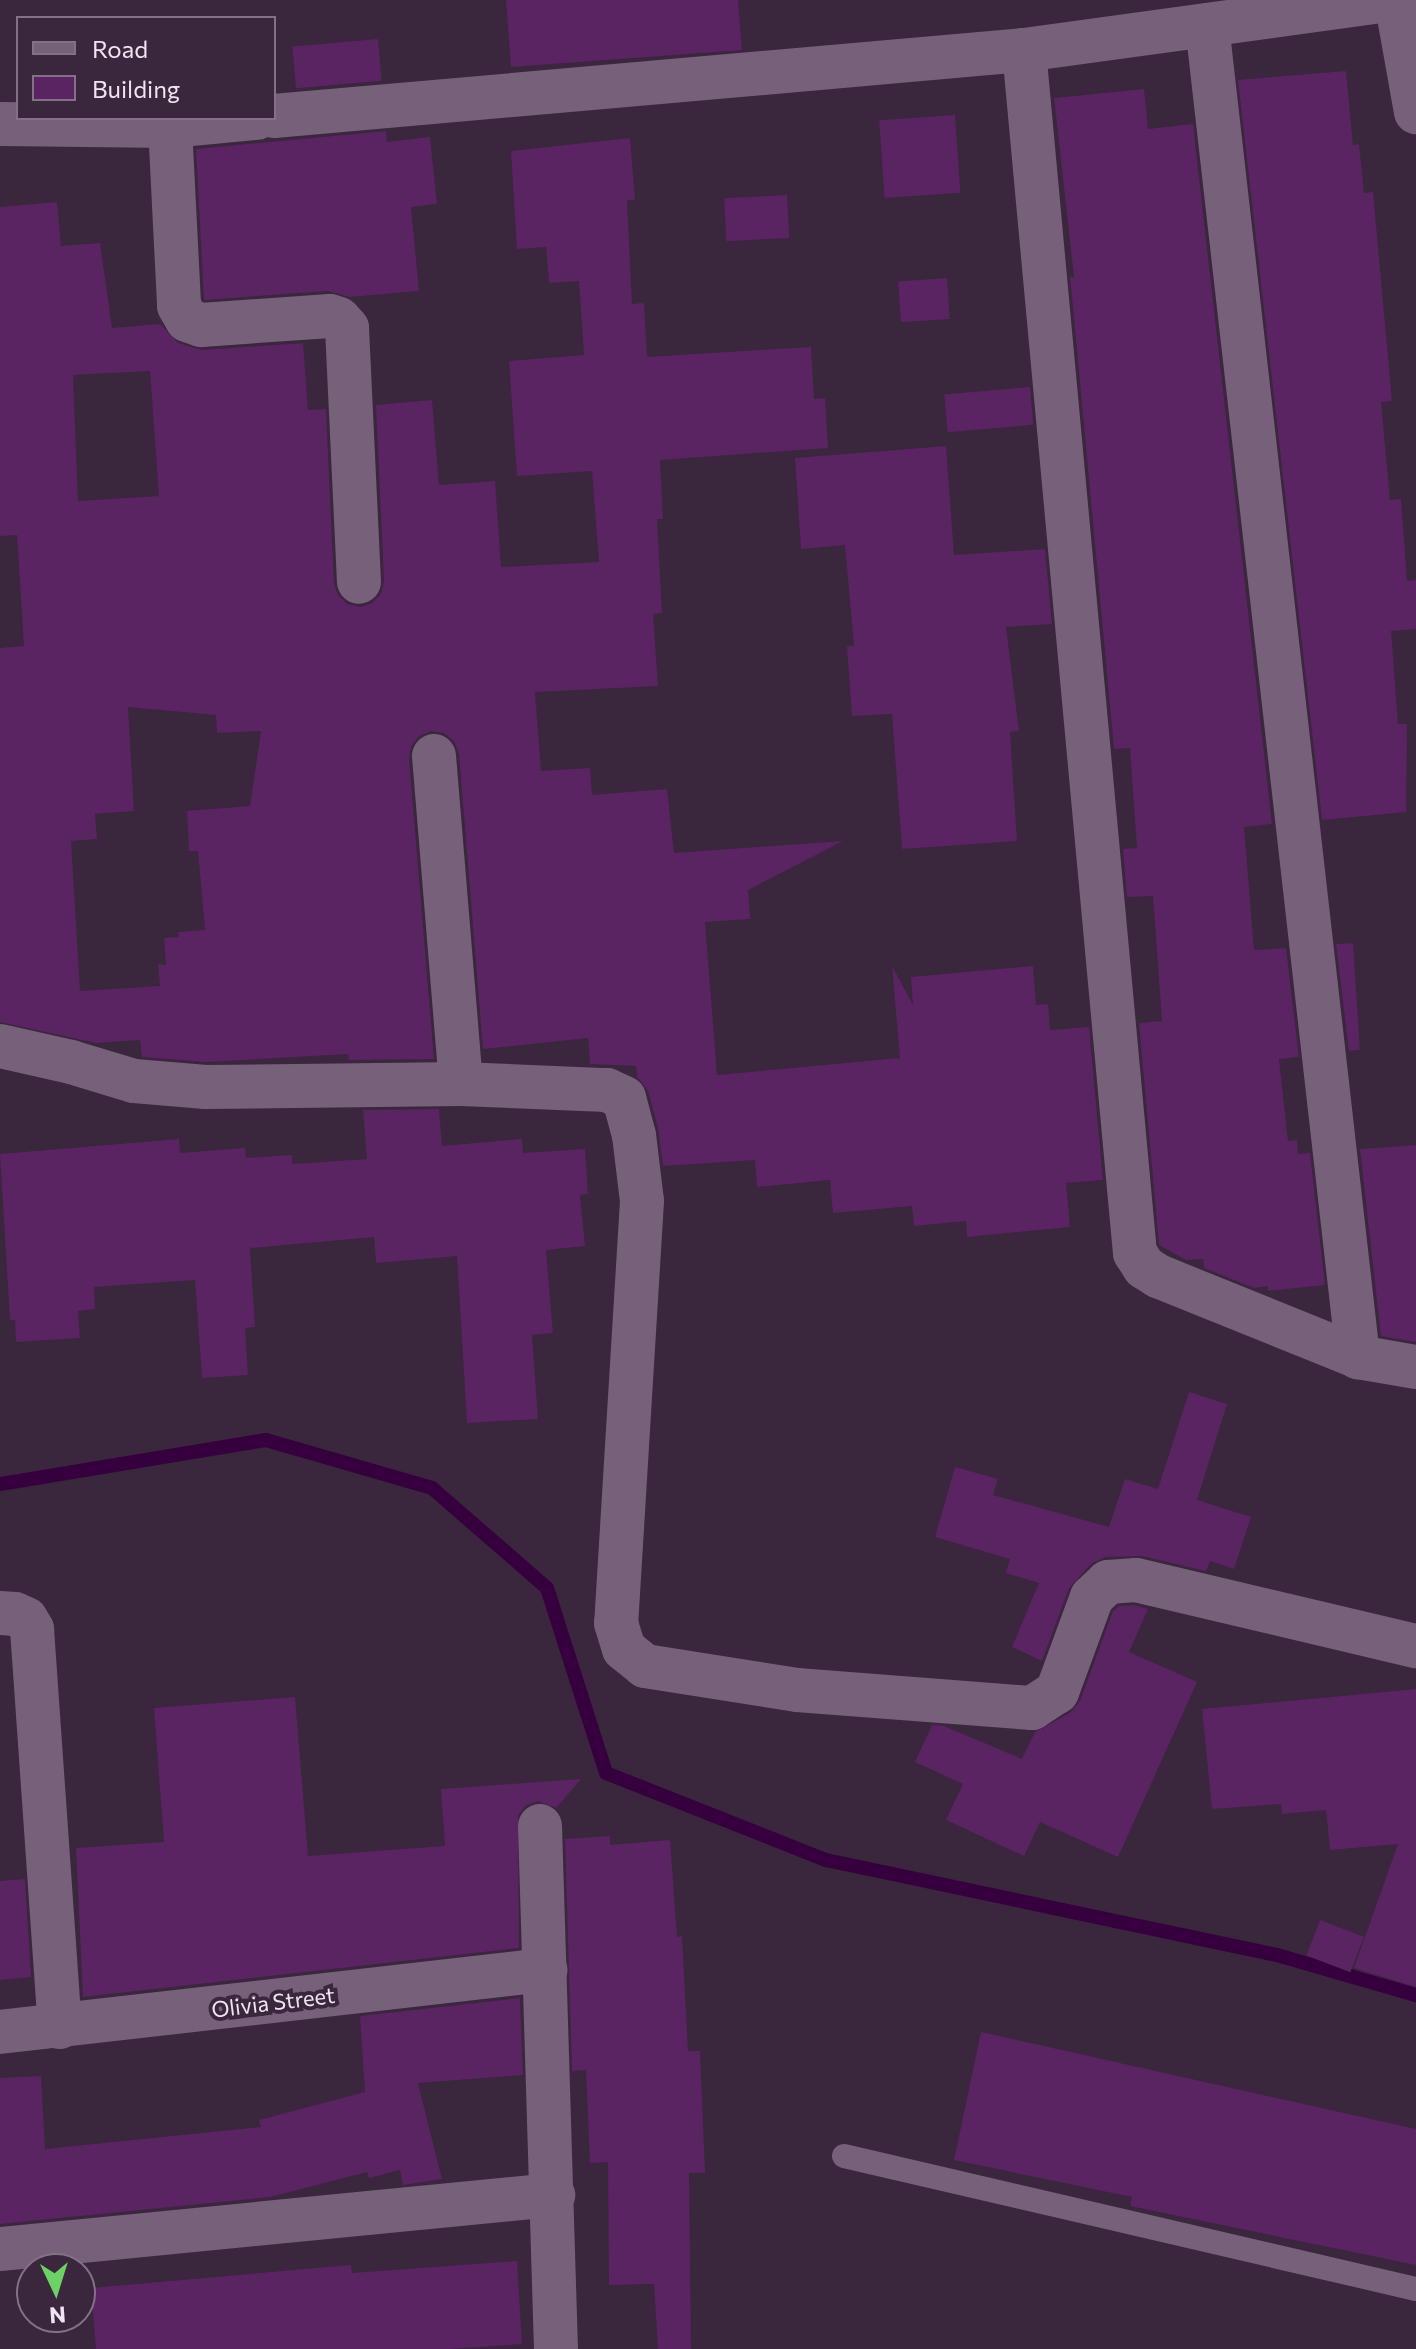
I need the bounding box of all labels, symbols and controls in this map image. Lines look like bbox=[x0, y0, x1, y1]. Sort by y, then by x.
legend bbox=[16, 16, 276, 120]
text: Road bbox=[92, 34, 148, 63]
text: Building bbox=[92, 74, 180, 103]
street label: Olivia Street bbox=[210, 1981, 336, 2023]
north arrow bbox=[16, 2253, 96, 2333]
text: N bbox=[48, 2301, 67, 2329]

